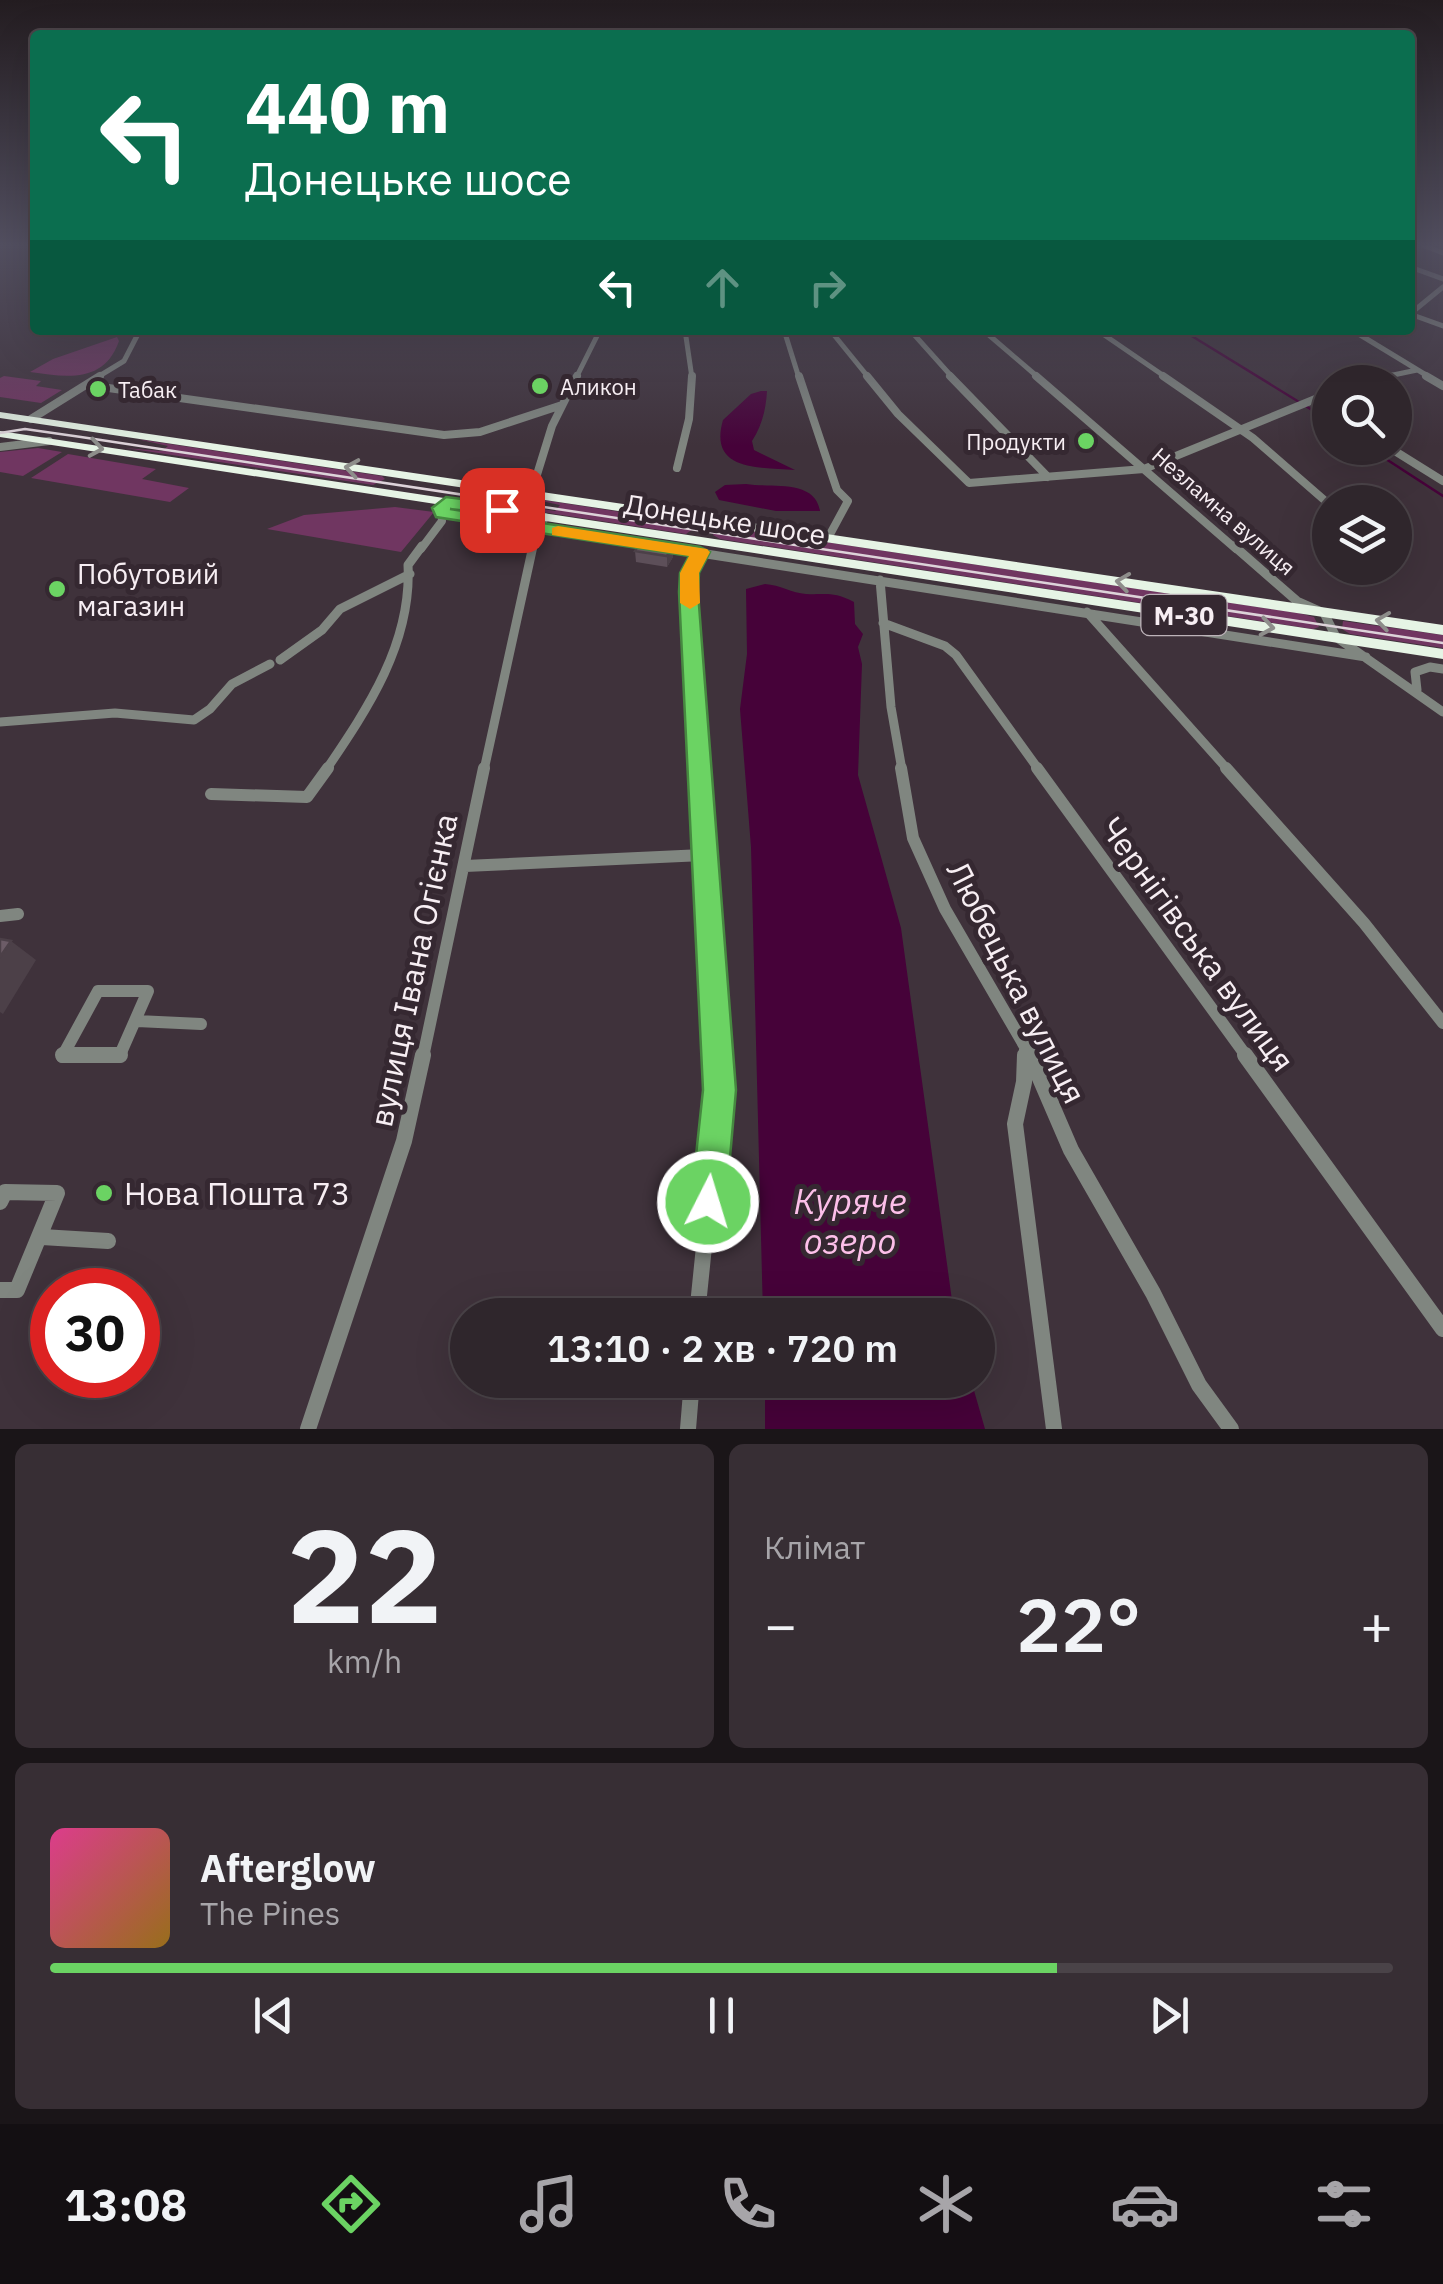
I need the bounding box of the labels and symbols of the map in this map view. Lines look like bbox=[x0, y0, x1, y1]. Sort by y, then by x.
place label: Аликон bbox=[560, 372, 637, 401]
place label: Табак bbox=[118, 375, 177, 404]
marker: Аликон bbox=[529, 375, 551, 397]
marker: Табак bbox=[87, 378, 109, 400]
place label: Продукти bbox=[966, 427, 1066, 456]
marker: Продукти bbox=[1075, 430, 1097, 452]
one-way arrow bbox=[88, 437, 105, 458]
street label: Незламна вулиця bbox=[1146, 441, 1302, 581]
one-way arrow bbox=[344, 458, 360, 479]
pin bbox=[460, 468, 545, 553]
street label: Донецьке шосе bbox=[622, 485, 828, 553]
place label: Побутовий магазин bbox=[77, 555, 219, 624]
one-way arrow bbox=[1115, 573, 1132, 594]
marker: Побутовий магазин bbox=[46, 578, 68, 600]
road number: М-30 bbox=[1142, 595, 1226, 635]
one-way arrow bbox=[1375, 612, 1392, 633]
one-way arrow bbox=[1259, 616, 1276, 637]
street label: Чернігівська вулиця bbox=[1092, 809, 1304, 1079]
street label: вулиця Івана Огієнка bbox=[359, 810, 467, 1130]
street label: Любецька вулиця bbox=[938, 854, 1096, 1110]
position arrow bbox=[656, 1150, 760, 1254]
place label: Нова Пошта 73 bbox=[124, 1172, 350, 1214]
water label: Куряче озеро bbox=[793, 1178, 907, 1264]
marker: Нова Пошта 73 bbox=[93, 1182, 115, 1204]
speed limit sign: 30 bbox=[30, 1268, 160, 1398]

